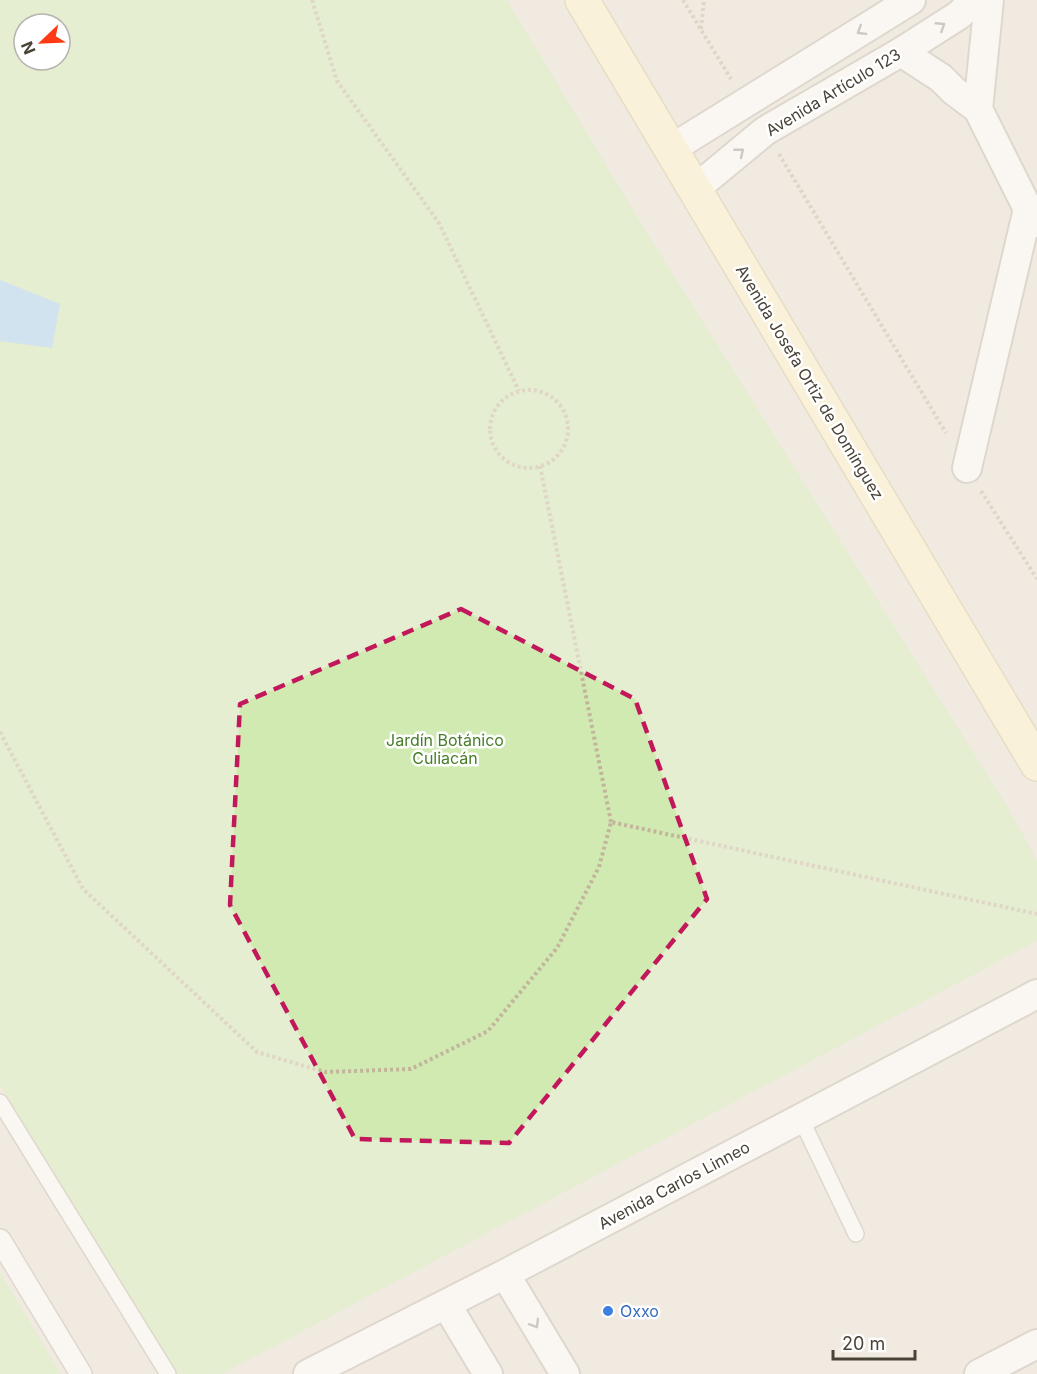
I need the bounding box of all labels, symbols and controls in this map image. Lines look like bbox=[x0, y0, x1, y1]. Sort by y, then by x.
north arrow bbox=[12, 12, 72, 72]
one-way arrow bbox=[935, 22, 945, 34]
one-way arrow bbox=[857, 24, 867, 36]
text: N bbox=[17, 38, 40, 57]
street label: Avenida Artículo 123 bbox=[762, 44, 904, 140]
one-way arrow bbox=[733, 148, 744, 159]
street label: Avenida Josefa Ortiz de Domínguez bbox=[732, 261, 888, 503]
park label: Jardín Botánico Culiacán bbox=[386, 730, 504, 768]
street label: Avenida Carlos Linneo bbox=[595, 1137, 753, 1233]
place label: Oxxo bbox=[620, 1301, 659, 1321]
marker: Oxxo bbox=[601, 1304, 615, 1318]
one-way arrow bbox=[528, 1318, 539, 1328]
scale bar bbox=[833, 1323, 916, 1361]
text: 20 m bbox=[842, 1333, 885, 1354]

